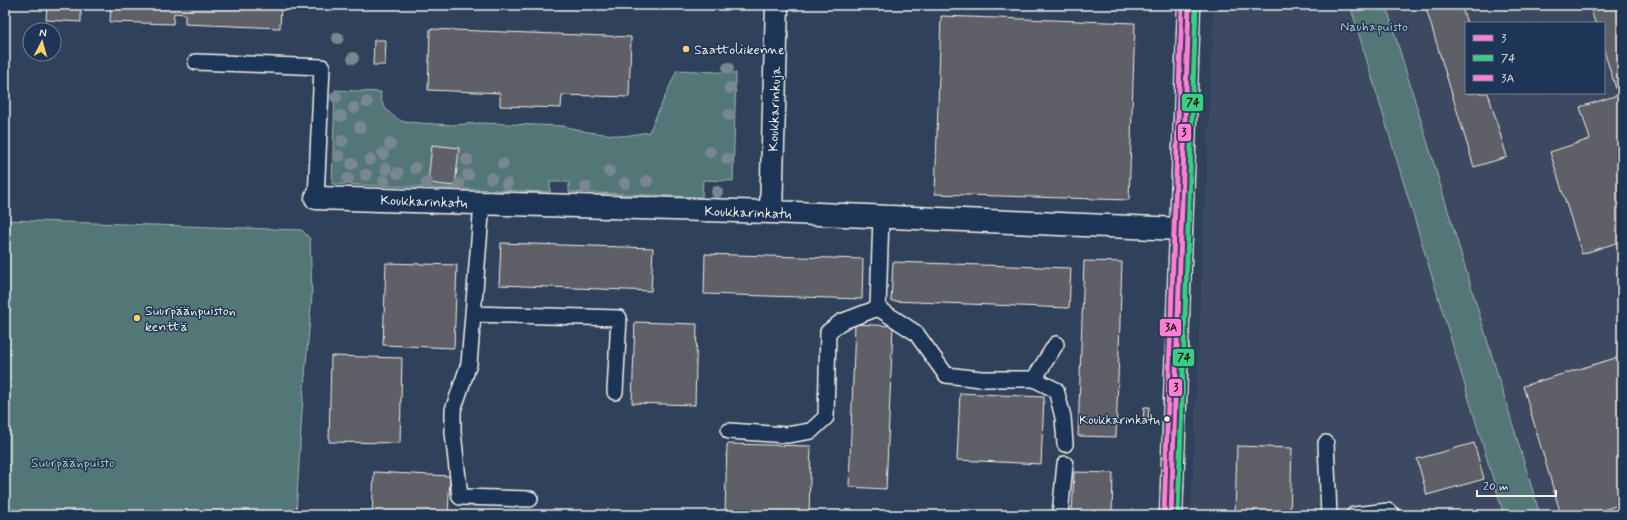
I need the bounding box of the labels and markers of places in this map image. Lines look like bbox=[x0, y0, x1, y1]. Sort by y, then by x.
place label: Saattoliikenne bbox=[694, 41, 785, 59]
marker: Saattoliikenne bbox=[681, 44, 691, 54]
place label: Suurpäänpuiston kenttä bbox=[145, 302, 236, 336]
marker: Suurpäänpuiston kenttä bbox=[132, 313, 142, 323]
place label: Koukkarinkatu bbox=[1079, 412, 1160, 429]
marker: Koukkarinkatu bbox=[1162, 414, 1172, 424]

